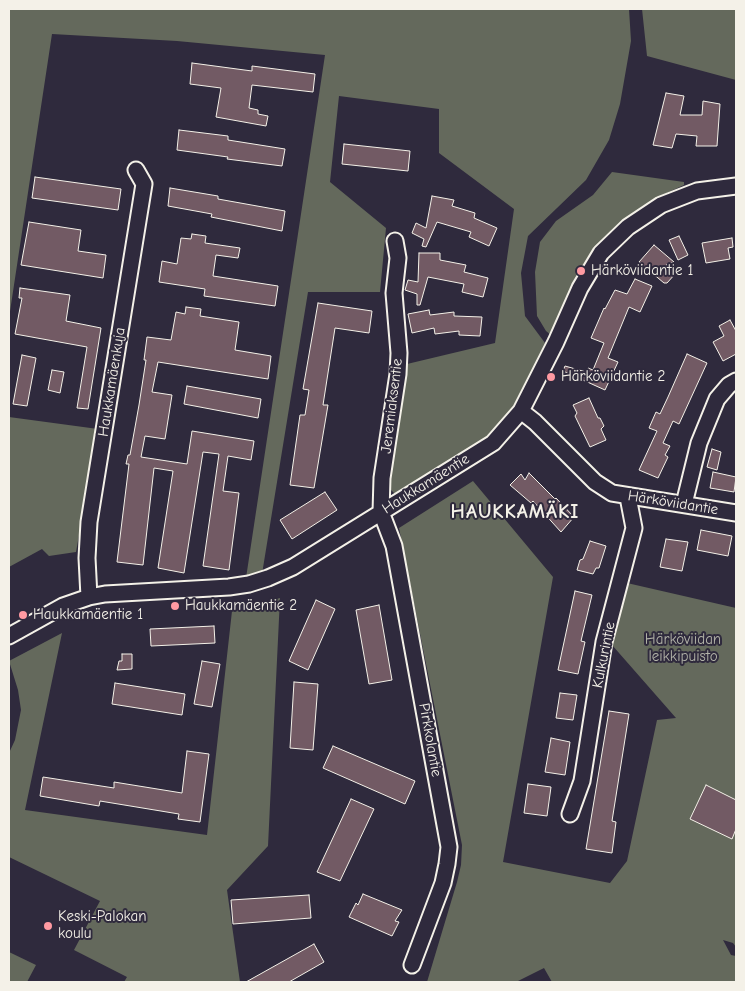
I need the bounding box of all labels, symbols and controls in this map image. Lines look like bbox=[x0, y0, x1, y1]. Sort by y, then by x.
place label: Härköviidantie 1 bbox=[591, 262, 693, 280]
marker: Härköviidantie 1 bbox=[575, 265, 587, 277]
street label: Haukkamäenkuja bbox=[94, 326, 130, 438]
street label: Jeremiaksentie bbox=[377, 357, 407, 455]
place label: Härköviidantie 2 bbox=[561, 368, 665, 386]
marker: Härköviidantie 2 bbox=[545, 371, 557, 383]
street label: Haukkamäentie bbox=[379, 450, 473, 518]
street label: Härköviidantie bbox=[626, 487, 720, 519]
district label: HAUKKAMÄKI bbox=[449, 500, 581, 524]
place label: Haukkamäentie 2 bbox=[185, 597, 297, 615]
marker: Haukkamäentie 2 bbox=[169, 600, 181, 612]
place label: Haukkamäentie 1 bbox=[33, 606, 143, 624]
marker: Haukkamäentie 1 bbox=[17, 609, 29, 621]
street label: Kulkurintie bbox=[589, 620, 619, 690]
park label: Härköviidan leikkipuisto bbox=[645, 631, 721, 666]
street label: Pirkkolantie bbox=[415, 702, 445, 778]
place label: Keski-Palokan koulu bbox=[58, 908, 147, 943]
marker: Keski-Palokan koulu bbox=[42, 920, 54, 932]

